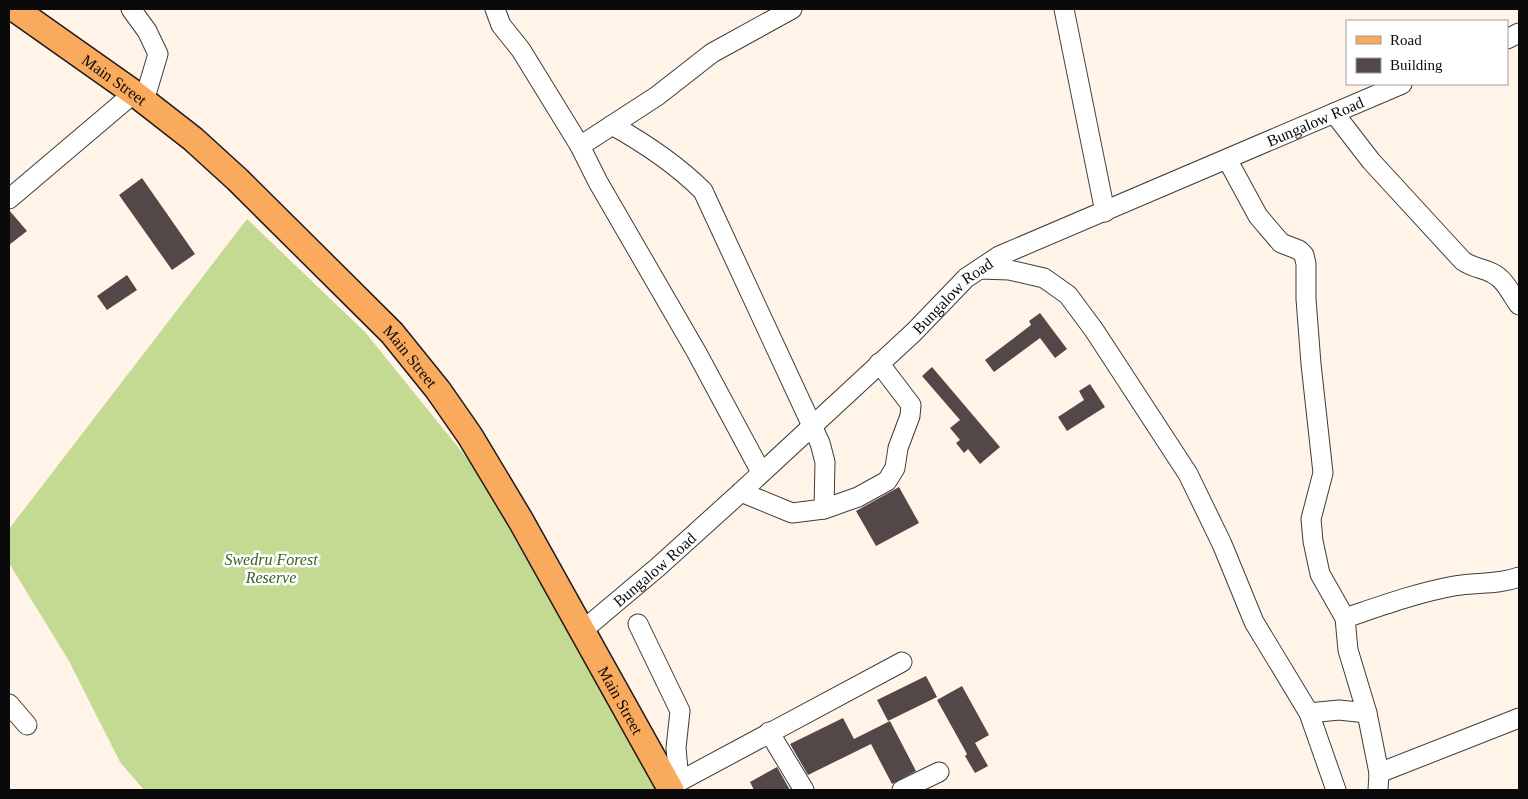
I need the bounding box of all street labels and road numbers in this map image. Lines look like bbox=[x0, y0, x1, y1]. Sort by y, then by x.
street label: Main Street bbox=[79, 51, 150, 109]
street label: Bungalow Road bbox=[1264, 93, 1366, 150]
street label: Bungalow Road bbox=[909, 255, 996, 337]
street label: Main Street bbox=[380, 322, 441, 391]
street label: Bungalow Road bbox=[610, 529, 699, 610]
street label: Main Street bbox=[595, 663, 646, 738]

